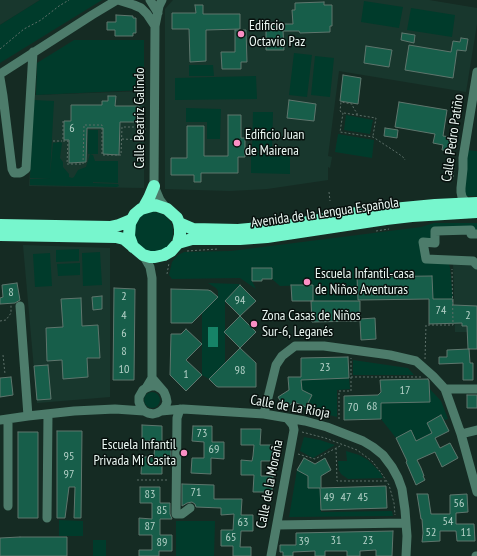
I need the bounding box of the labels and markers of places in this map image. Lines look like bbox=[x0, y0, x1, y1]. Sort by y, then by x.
place label: Edificio Octavio Paz bbox=[249, 18, 305, 50]
marker: Edificio Octavio Paz bbox=[236, 29, 246, 39]
place label: Edificio Juan de Mairena bbox=[245, 127, 304, 160]
marker: Edificio Juan de Mairena bbox=[232, 138, 242, 148]
place label: Escuela Infantil-casa de Niños Aventuras bbox=[315, 266, 414, 298]
marker: Escuela Infantil-casa de Niños Aventuras bbox=[302, 277, 312, 287]
place label: Zona Casas de Niños Sur-6, Leganés bbox=[262, 308, 361, 340]
marker: Zona Casas de Niños Sur-6, Leganés bbox=[249, 319, 259, 329]
place label: Escuela Infantil Privada Mi Casita bbox=[94, 437, 176, 470]
marker: Escuela Infantil Privada Mi Casita bbox=[179, 448, 189, 458]

